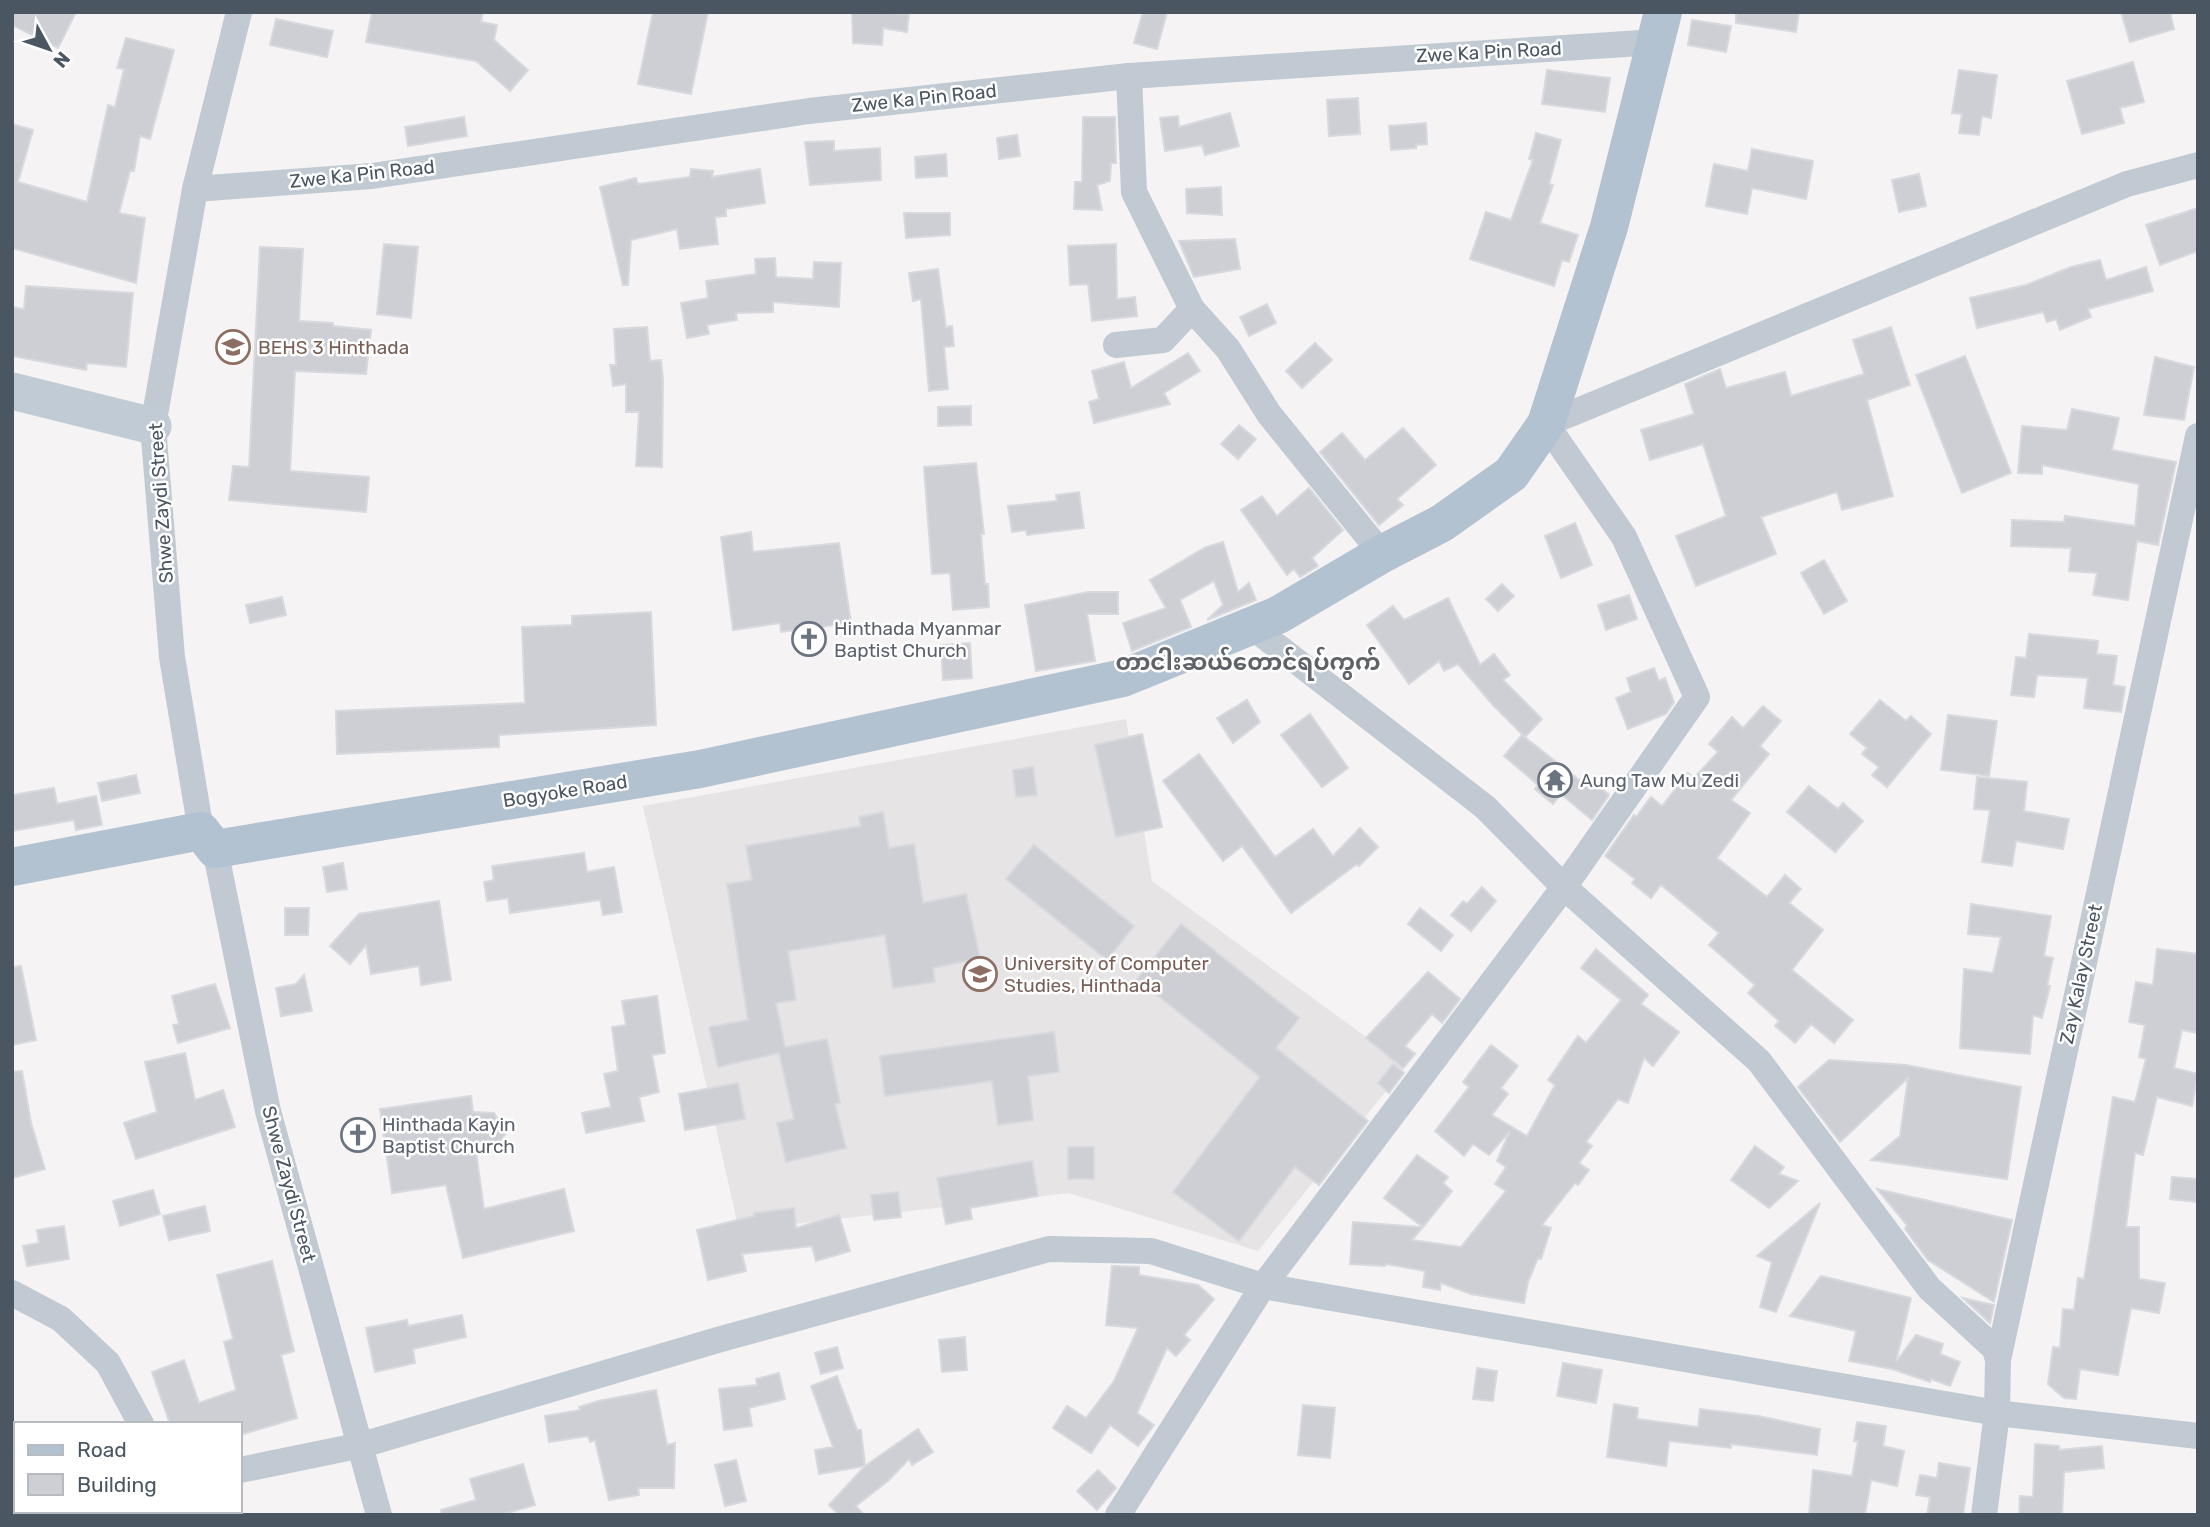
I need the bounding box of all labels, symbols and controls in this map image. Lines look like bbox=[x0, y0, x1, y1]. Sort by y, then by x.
north arrow bbox=[14, 14, 84, 84]
street label: Zwe Ka Pin Road bbox=[1416, 37, 1562, 67]
text: N bbox=[48, 47, 75, 72]
street label: Zwe Ka Pin Road bbox=[850, 79, 998, 117]
street label: Zwe Ka Pin Road bbox=[288, 155, 436, 193]
school or university icon: BEHS 3 Hinthada bbox=[214, 328, 252, 366]
place label: BEHS 3 Hinthada bbox=[258, 336, 409, 359]
street label: Shwe Zaydi Street bbox=[144, 421, 178, 584]
place label: Hinthada Myanmar Baptist Church bbox=[834, 617, 1002, 662]
church icon: Hinthada Myanmar Baptist Church bbox=[790, 620, 828, 658]
district label: တာငါးဆယ်တောင်ရပ်ကွက် bbox=[1115, 646, 1381, 681]
temple icon: Aung Taw Mu Zedi bbox=[1536, 761, 1574, 799]
place label: Aung Taw Mu Zedi bbox=[1580, 769, 1739, 792]
street label: Bogyoke Road bbox=[501, 770, 629, 812]
street label: Zay Kalay Street bbox=[2055, 901, 2107, 1046]
place label: University of Computer Studies, Hinthada bbox=[1004, 952, 1209, 997]
school or university icon: University of Computer Studies, Hinthada bbox=[961, 955, 999, 993]
street label: Shwe Zaydi Street bbox=[257, 1103, 321, 1265]
place label: Hinthada Kayin Baptist Church bbox=[382, 1113, 516, 1158]
church icon: Hinthada Kayin Baptist Church bbox=[339, 1116, 377, 1154]
legend bbox=[14, 1422, 242, 1513]
text: Road bbox=[77, 1437, 127, 1462]
text: Building bbox=[77, 1472, 157, 1497]

